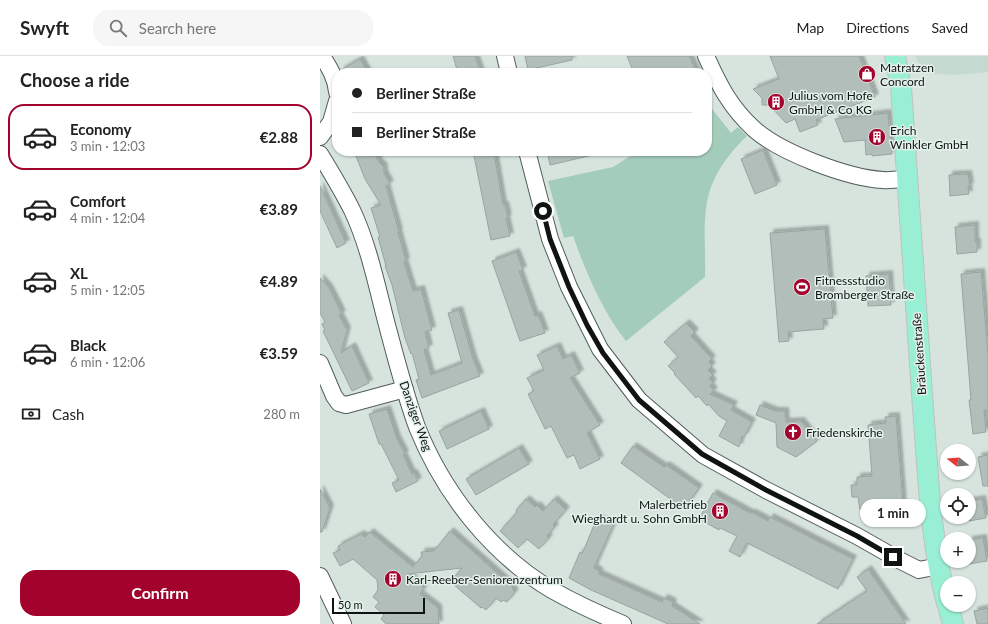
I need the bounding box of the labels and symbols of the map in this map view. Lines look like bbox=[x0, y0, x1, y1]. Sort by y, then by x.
place label: Matratzen Concord bbox=[880, 60, 934, 89]
shop icon: Matratzen Concord bbox=[857, 64, 877, 84]
place label: Julius vom Hofe GmbH & Co KG bbox=[789, 88, 873, 117]
building icon: Julius vom Hofe GmbH & Co KG bbox=[766, 92, 786, 112]
place label: Erich Winkler GmbH bbox=[890, 123, 969, 152]
building icon: Erich Winkler GmbH bbox=[867, 127, 887, 147]
route start bbox=[534, 202, 552, 220]
place label: Fitnessstudio Bromberger Straße bbox=[815, 273, 914, 302]
sports icon: Fitnessstudio Bromberger Straße bbox=[792, 277, 812, 297]
street label: Bräuckenstraße bbox=[909, 313, 929, 395]
street label: Danziger Weg bbox=[396, 379, 436, 453]
church icon: Friedenskirche bbox=[783, 422, 803, 442]
place label: Friedenskirche bbox=[806, 425, 883, 440]
north arrow bbox=[940, 444, 976, 480]
place label: Malerbetrieb Wieghardt u. Sohn GmbH bbox=[572, 497, 707, 526]
callout: 1 min bbox=[860, 499, 926, 527]
building icon: Malerbetrieb Wieghardt u. Sohn GmbH bbox=[710, 501, 730, 521]
route end bbox=[884, 548, 902, 566]
building icon: Karl-Reeber-Seniorenzentrum bbox=[383, 569, 403, 589]
place label: Karl-Reeber-Seniorenzentrum bbox=[406, 572, 563, 587]
scale bar bbox=[332, 596, 425, 615]

